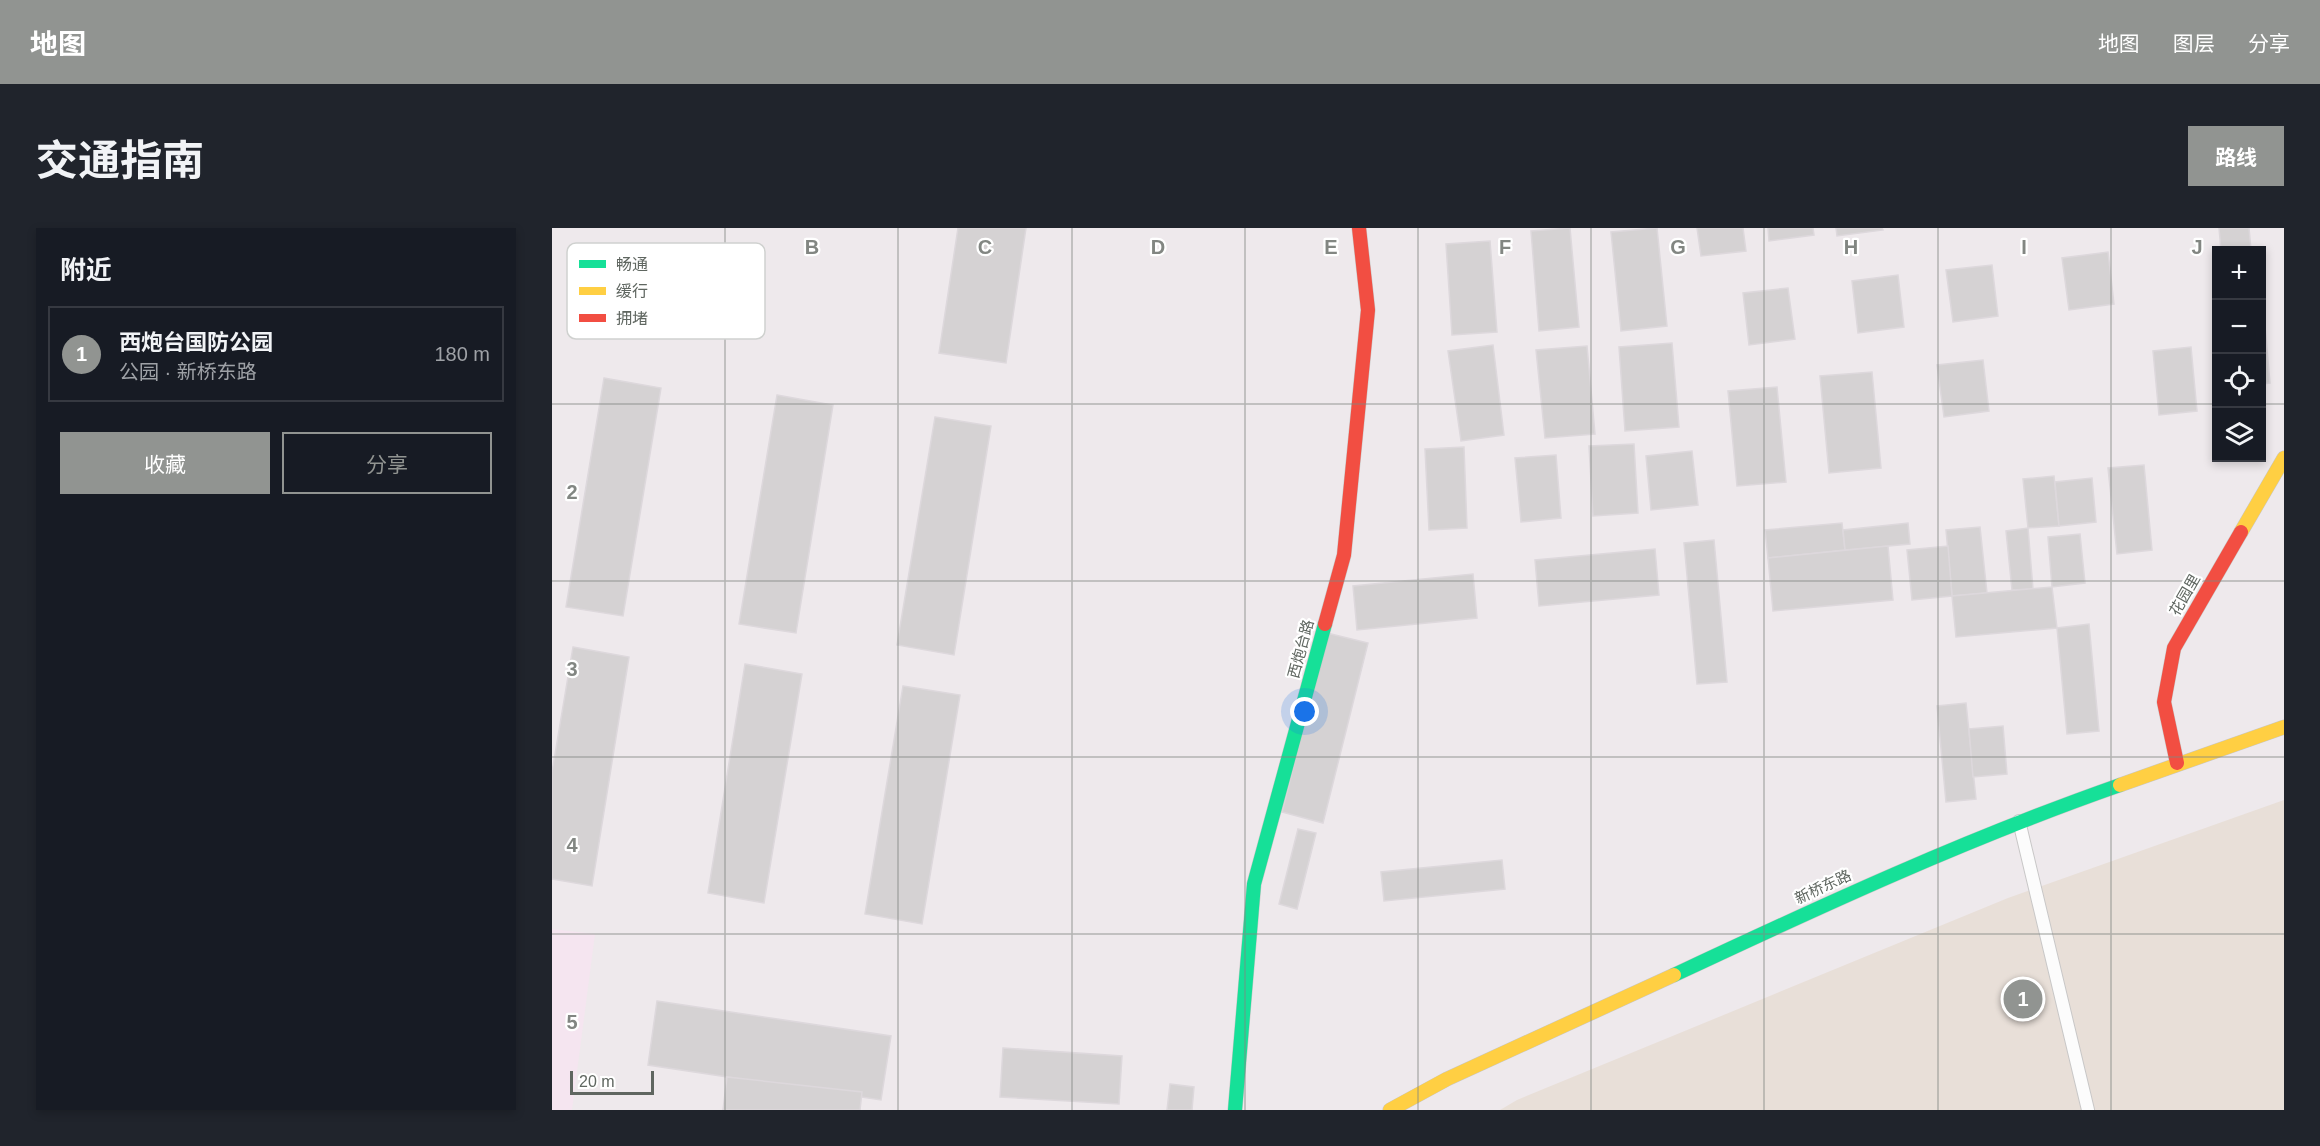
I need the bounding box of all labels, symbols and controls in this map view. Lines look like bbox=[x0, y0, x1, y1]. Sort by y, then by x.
text: 地图 bbox=[30, 29, 86, 60]
text: 地图 bbox=[2098, 32, 2140, 55]
text: 图层 bbox=[2173, 32, 2215, 55]
text: 分享 bbox=[2248, 32, 2290, 55]
button: 路线 bbox=[2188, 126, 2284, 186]
text: 交通指南 bbox=[36, 137, 204, 184]
text: B bbox=[805, 236, 819, 258]
text: C bbox=[978, 236, 992, 258]
text: D bbox=[1151, 236, 1165, 258]
text: E bbox=[1324, 236, 1338, 258]
text: F bbox=[1499, 236, 1511, 258]
text: G bbox=[1670, 236, 1686, 258]
text: H bbox=[1844, 236, 1858, 258]
text: I bbox=[2021, 236, 2027, 258]
text: J bbox=[2191, 236, 2203, 258]
legend bbox=[567, 243, 765, 339]
map controls bbox=[2212, 246, 2266, 462]
button: + bbox=[2212, 246, 2266, 300]
text: 附近 bbox=[60, 255, 112, 285]
text: 畅通 bbox=[616, 256, 648, 273]
text: 缓行 bbox=[616, 283, 648, 300]
button: − bbox=[2212, 300, 2266, 354]
text: 拥堵 bbox=[616, 310, 648, 327]
text: 西炮台国防公园 bbox=[119, 330, 273, 355]
text: 1 bbox=[76, 343, 87, 365]
text: 180 m bbox=[434, 343, 490, 365]
button: locate bbox=[2212, 354, 2266, 408]
text: 公园 · 新桥东路 bbox=[119, 361, 257, 383]
button: layers bbox=[2212, 408, 2266, 462]
button: 收藏 bbox=[60, 432, 270, 494]
button: 分享 bbox=[282, 432, 492, 494]
text: 2 bbox=[566, 481, 578, 503]
street label: 花园里 bbox=[2166, 571, 2203, 618]
street label: 西炮台路 bbox=[1285, 618, 1316, 680]
text: 3 bbox=[566, 658, 578, 680]
your location bbox=[1290, 697, 1319, 726]
text: 4 bbox=[566, 834, 578, 856]
street label: 新桥东路 bbox=[1792, 866, 1854, 907]
pin: 1 bbox=[2004, 976, 2042, 1022]
text: 5 bbox=[566, 1011, 578, 1033]
scale bar bbox=[570, 1068, 654, 1096]
text: 20 m bbox=[579, 1073, 615, 1090]

